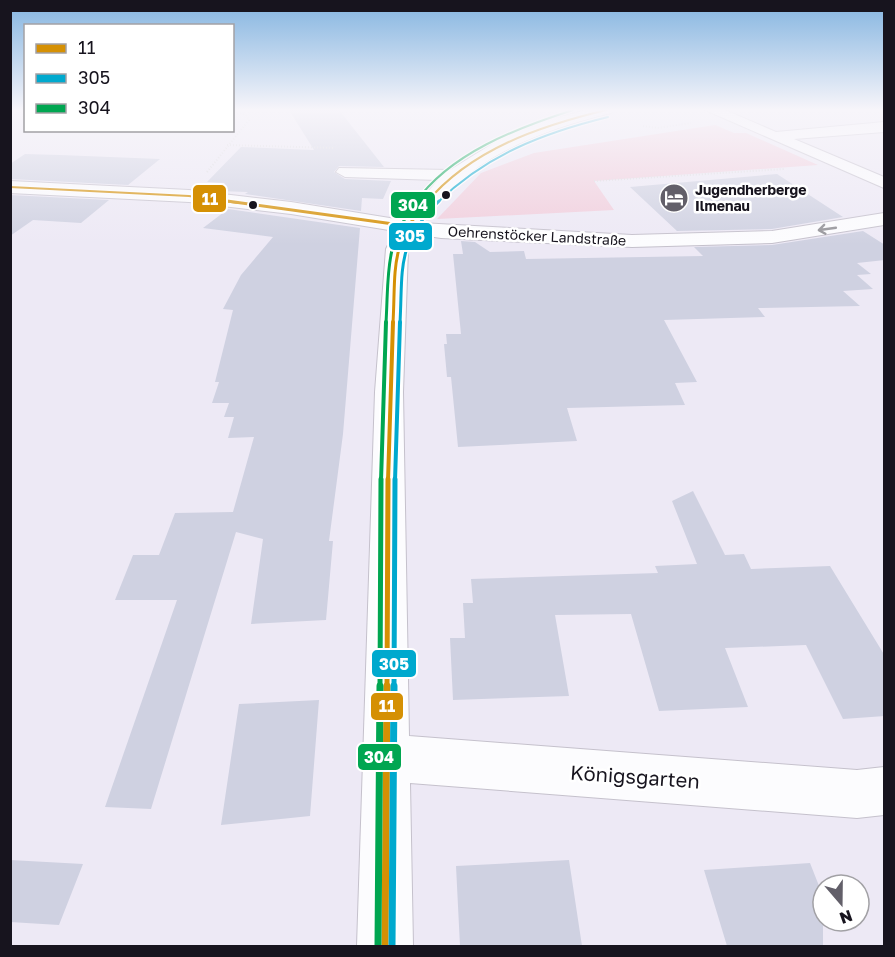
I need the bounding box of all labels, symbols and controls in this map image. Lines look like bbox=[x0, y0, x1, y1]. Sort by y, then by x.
legend bbox=[24, 24, 234, 132]
text: 11 bbox=[78, 36, 96, 58]
text: 305 bbox=[78, 66, 110, 88]
text: 304 bbox=[78, 96, 111, 118]
place label: Jugendherberge Ilmenau bbox=[695, 181, 806, 214]
hotel icon: Jugendherberge Ilmenau bbox=[658, 182, 690, 214]
line badge: 11 bbox=[192, 184, 227, 213]
text: 11 bbox=[202, 189, 218, 209]
unlabelled marker bbox=[440, 189, 452, 201]
line badge: 304 bbox=[390, 191, 436, 219]
text: 304 bbox=[398, 195, 428, 215]
unlabelled marker bbox=[247, 199, 259, 211]
line badge: 305 bbox=[388, 222, 433, 251]
street label: Oehrenstöcker Landstraße bbox=[447, 222, 627, 249]
one-way arrow bbox=[817, 224, 837, 235]
text: 305 bbox=[395, 226, 425, 246]
line badge: 305 bbox=[371, 649, 417, 678]
text: 305 bbox=[379, 654, 409, 674]
line badge: 11 bbox=[370, 692, 404, 721]
text: 11 bbox=[379, 696, 395, 716]
line badge: 304 bbox=[357, 743, 402, 771]
text: 304 bbox=[364, 747, 394, 767]
street label: Königsgarten bbox=[570, 760, 701, 792]
north arrow bbox=[811, 873, 871, 933]
text: N bbox=[837, 906, 855, 929]

